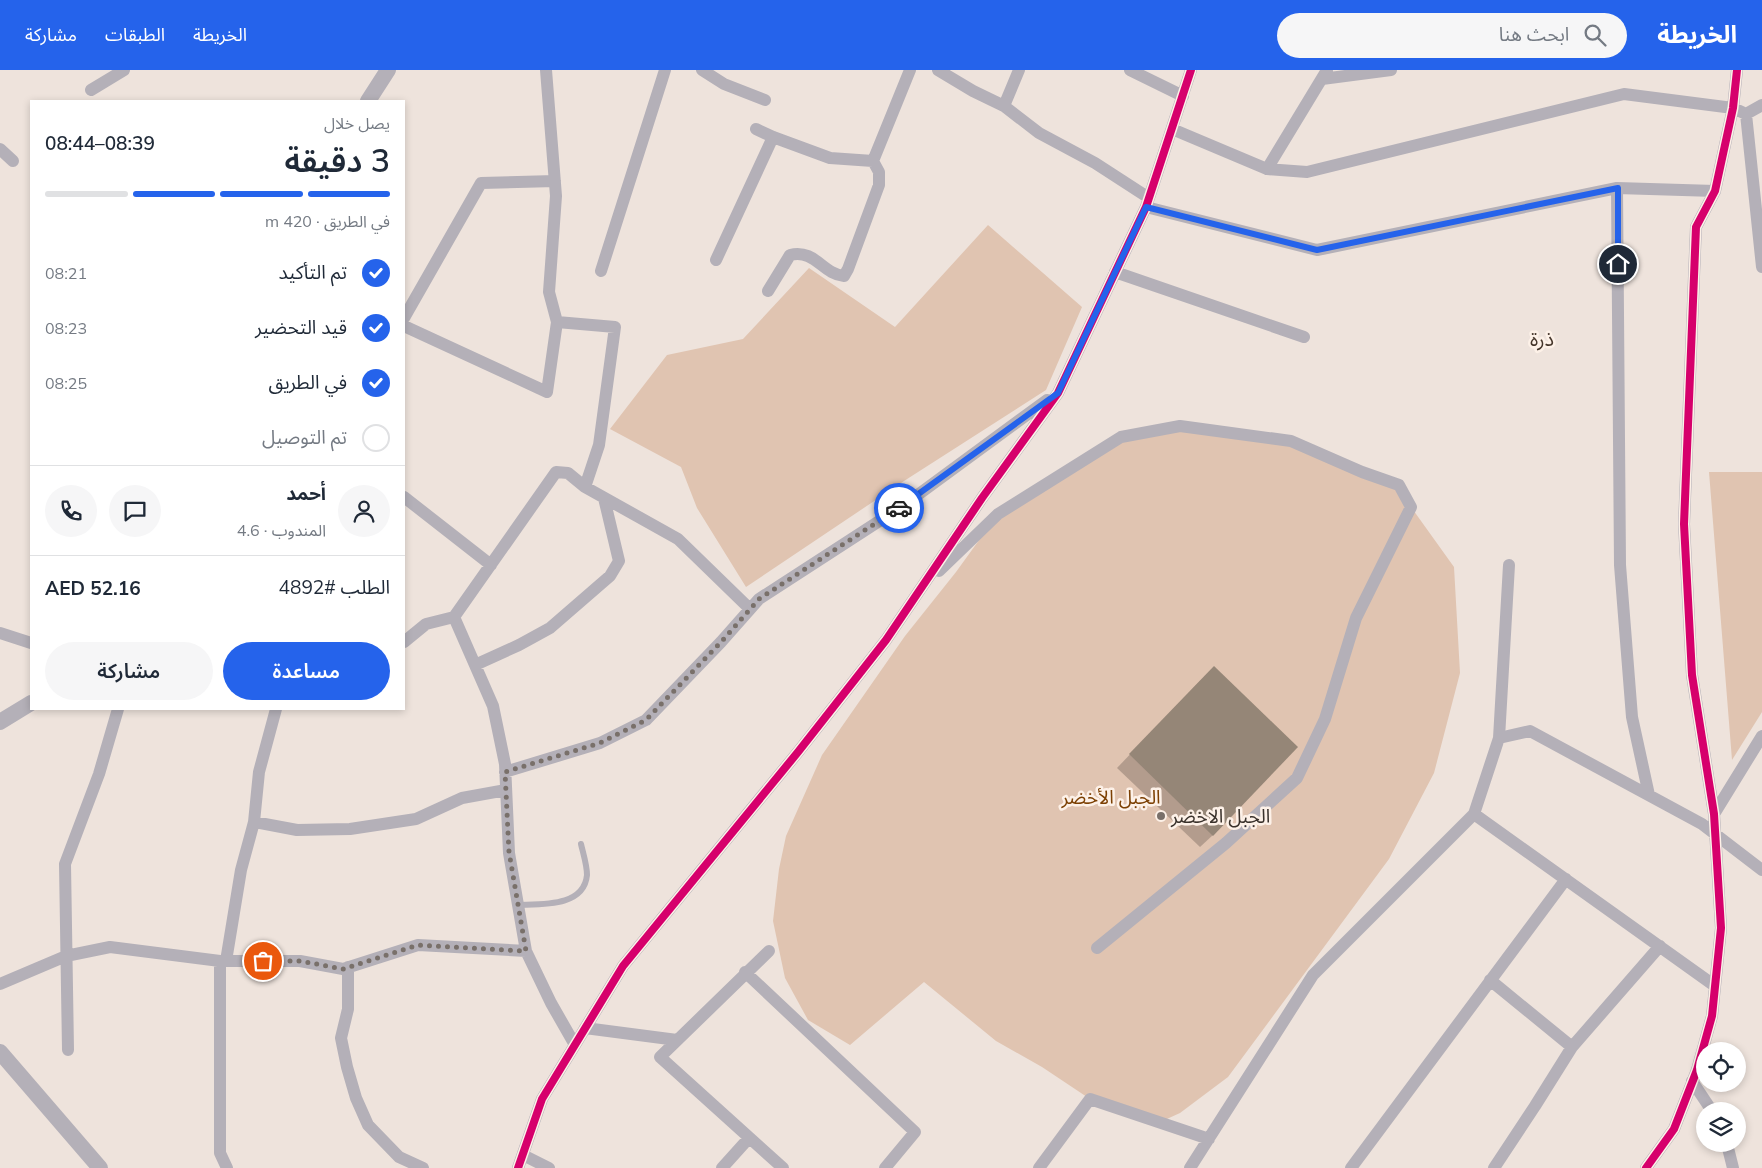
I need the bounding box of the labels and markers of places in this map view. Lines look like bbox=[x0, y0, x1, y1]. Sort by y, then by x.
pin bbox=[1597, 243, 1639, 285]
place label: الجبل الاخضر bbox=[1170, 804, 1270, 828]
marker: الجبل الاخضر bbox=[1155, 810, 1167, 822]
pin bbox=[242, 940, 284, 982]

